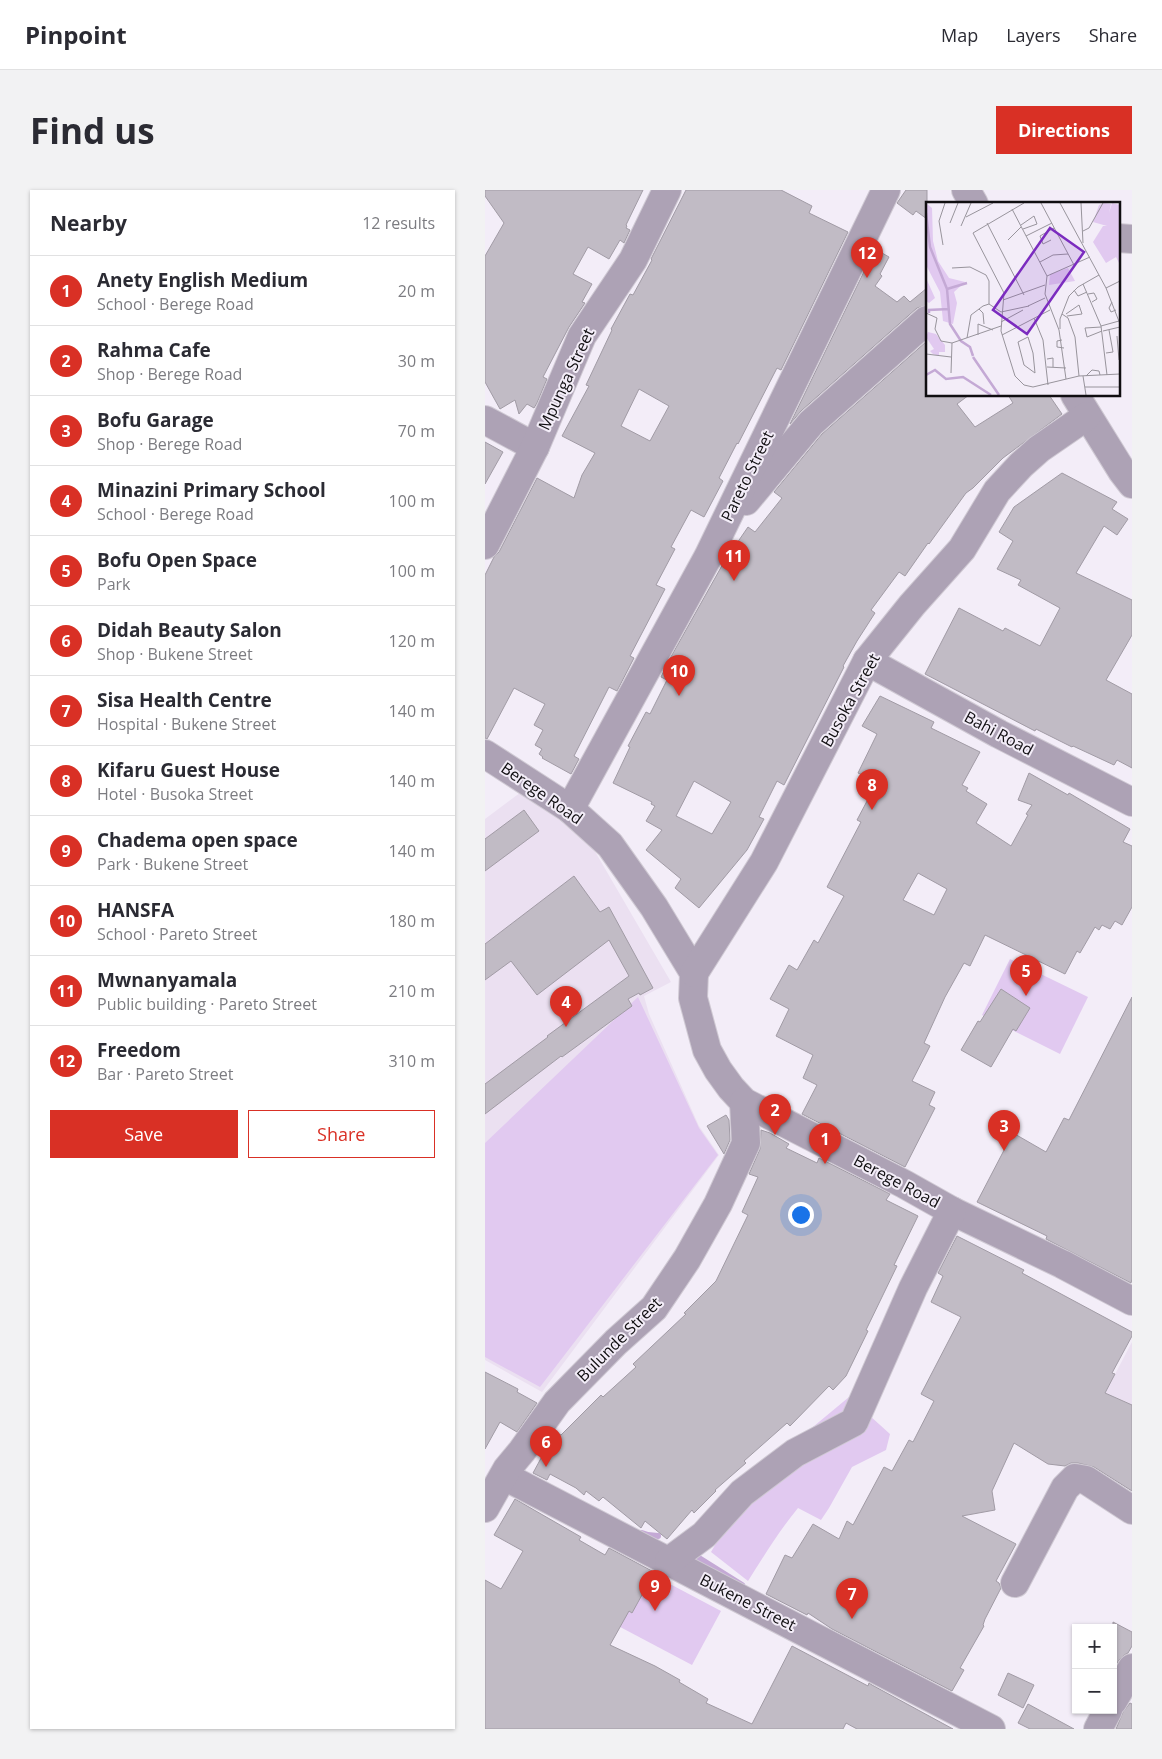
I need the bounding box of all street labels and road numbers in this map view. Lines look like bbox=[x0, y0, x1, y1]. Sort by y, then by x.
street label: Mpunga Street bbox=[533, 324, 599, 434]
street label: Pareto Street bbox=[716, 427, 779, 525]
street label: Busoka Street bbox=[815, 649, 885, 751]
street label: Bahi Road bbox=[961, 706, 1037, 760]
street label: Berege Road bbox=[497, 757, 587, 829]
street label: Berege Road bbox=[850, 1149, 944, 1213]
street label: Bulunde Street bbox=[572, 1292, 666, 1386]
street label: Bukene Street bbox=[696, 1568, 800, 1636]

